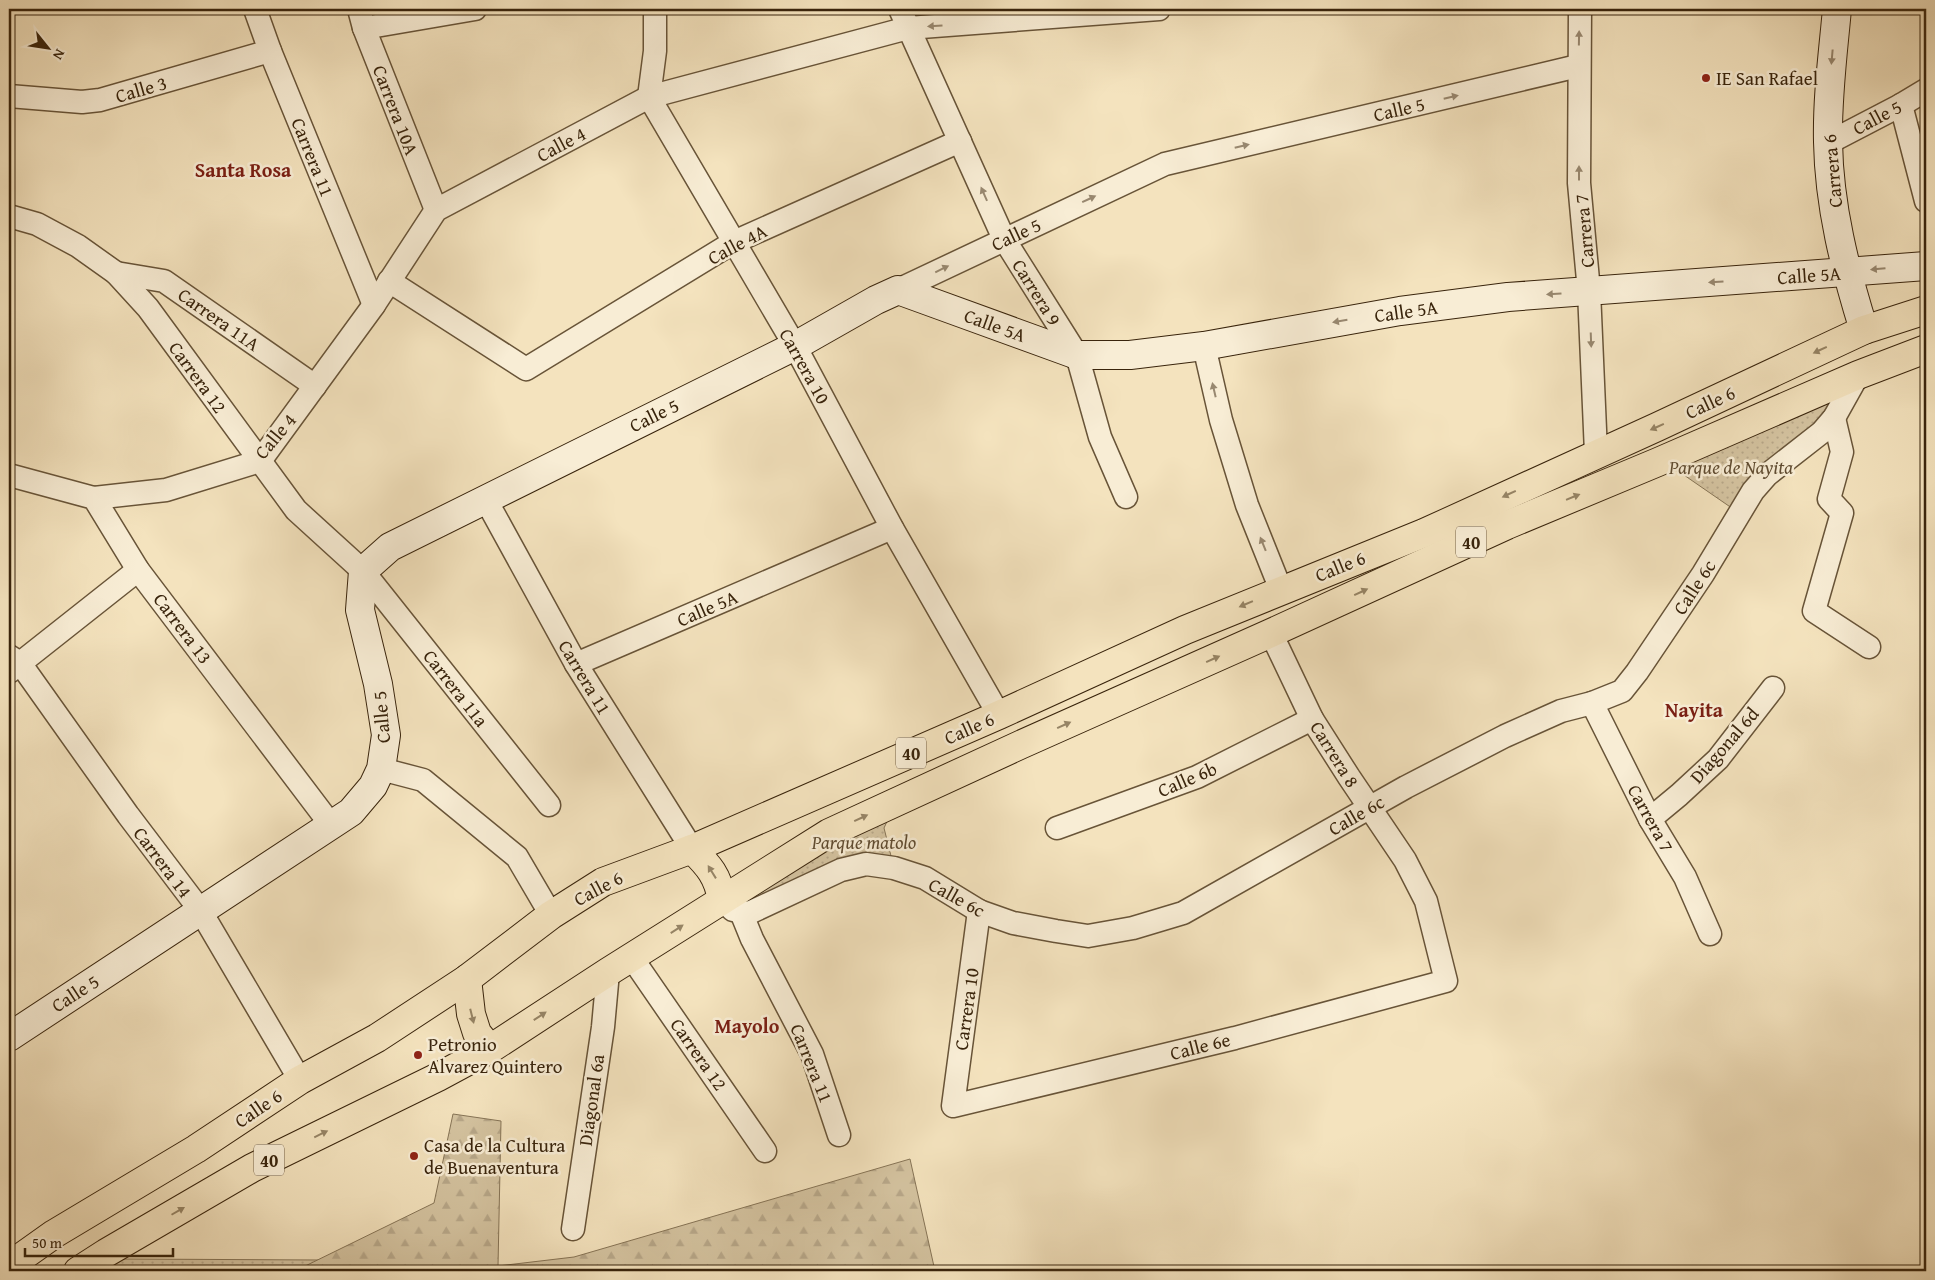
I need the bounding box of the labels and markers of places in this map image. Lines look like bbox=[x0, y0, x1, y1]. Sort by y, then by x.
place label: IE San Rafael bbox=[1716, 64, 1818, 92]
marker: IE San Rafael bbox=[1700, 72, 1712, 84]
place label: Petronio Alvarez Quintero bbox=[428, 1030, 563, 1080]
marker: Petronio Alvarez Quintero bbox=[412, 1049, 424, 1061]
place label: Casa de la Cultura de Buenaventura bbox=[424, 1131, 565, 1181]
marker: Casa de la Cultura de Buenaventura bbox=[408, 1150, 420, 1162]

